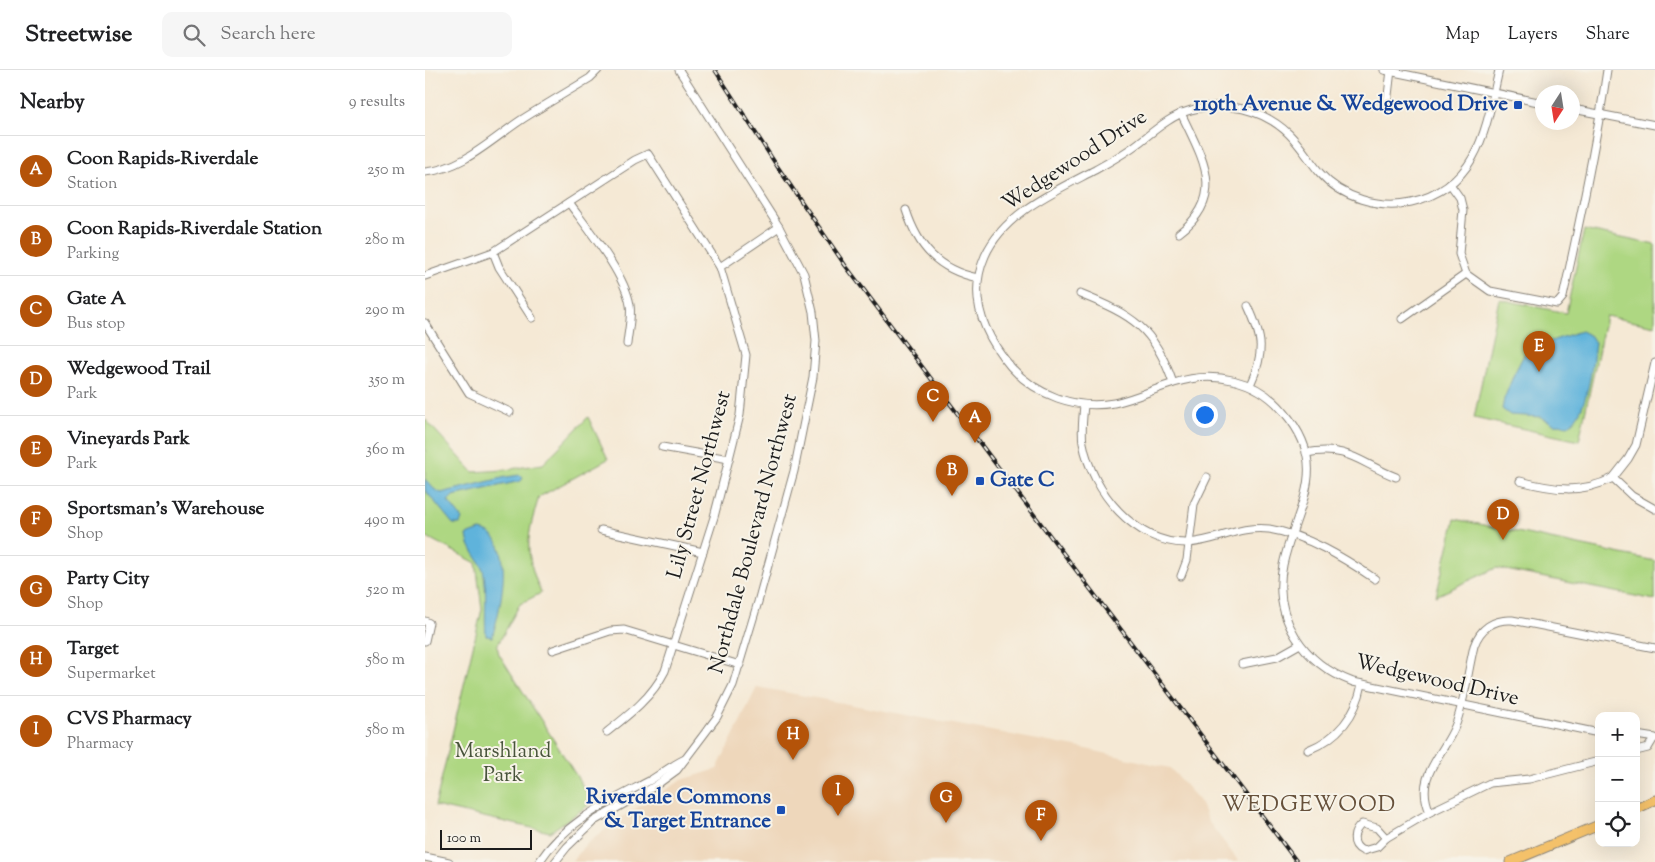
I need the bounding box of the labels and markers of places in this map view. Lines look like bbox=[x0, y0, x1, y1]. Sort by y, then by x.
place label: 119th Avenue & Wedgewood Drive bbox=[1194, 90, 1508, 120]
marker: 119th Avenue & Wedgewood Drive bbox=[1512, 99, 1524, 111]
pin: E bbox=[1523, 331, 1555, 372]
pin: C bbox=[917, 381, 949, 422]
pin: A bbox=[959, 402, 991, 443]
pin: B bbox=[936, 455, 968, 496]
place label: Gate C bbox=[990, 466, 1055, 496]
marker: Gate C bbox=[974, 475, 986, 487]
pin: D bbox=[1487, 499, 1519, 540]
pin: H bbox=[777, 719, 809, 760]
pin: I bbox=[822, 775, 854, 816]
pin: G bbox=[930, 782, 962, 823]
place label: Riverdale Commons & Target Entrance bbox=[586, 783, 771, 837]
pin: F bbox=[1025, 800, 1057, 841]
marker: Riverdale Commons & Target Entrance bbox=[775, 804, 787, 816]

